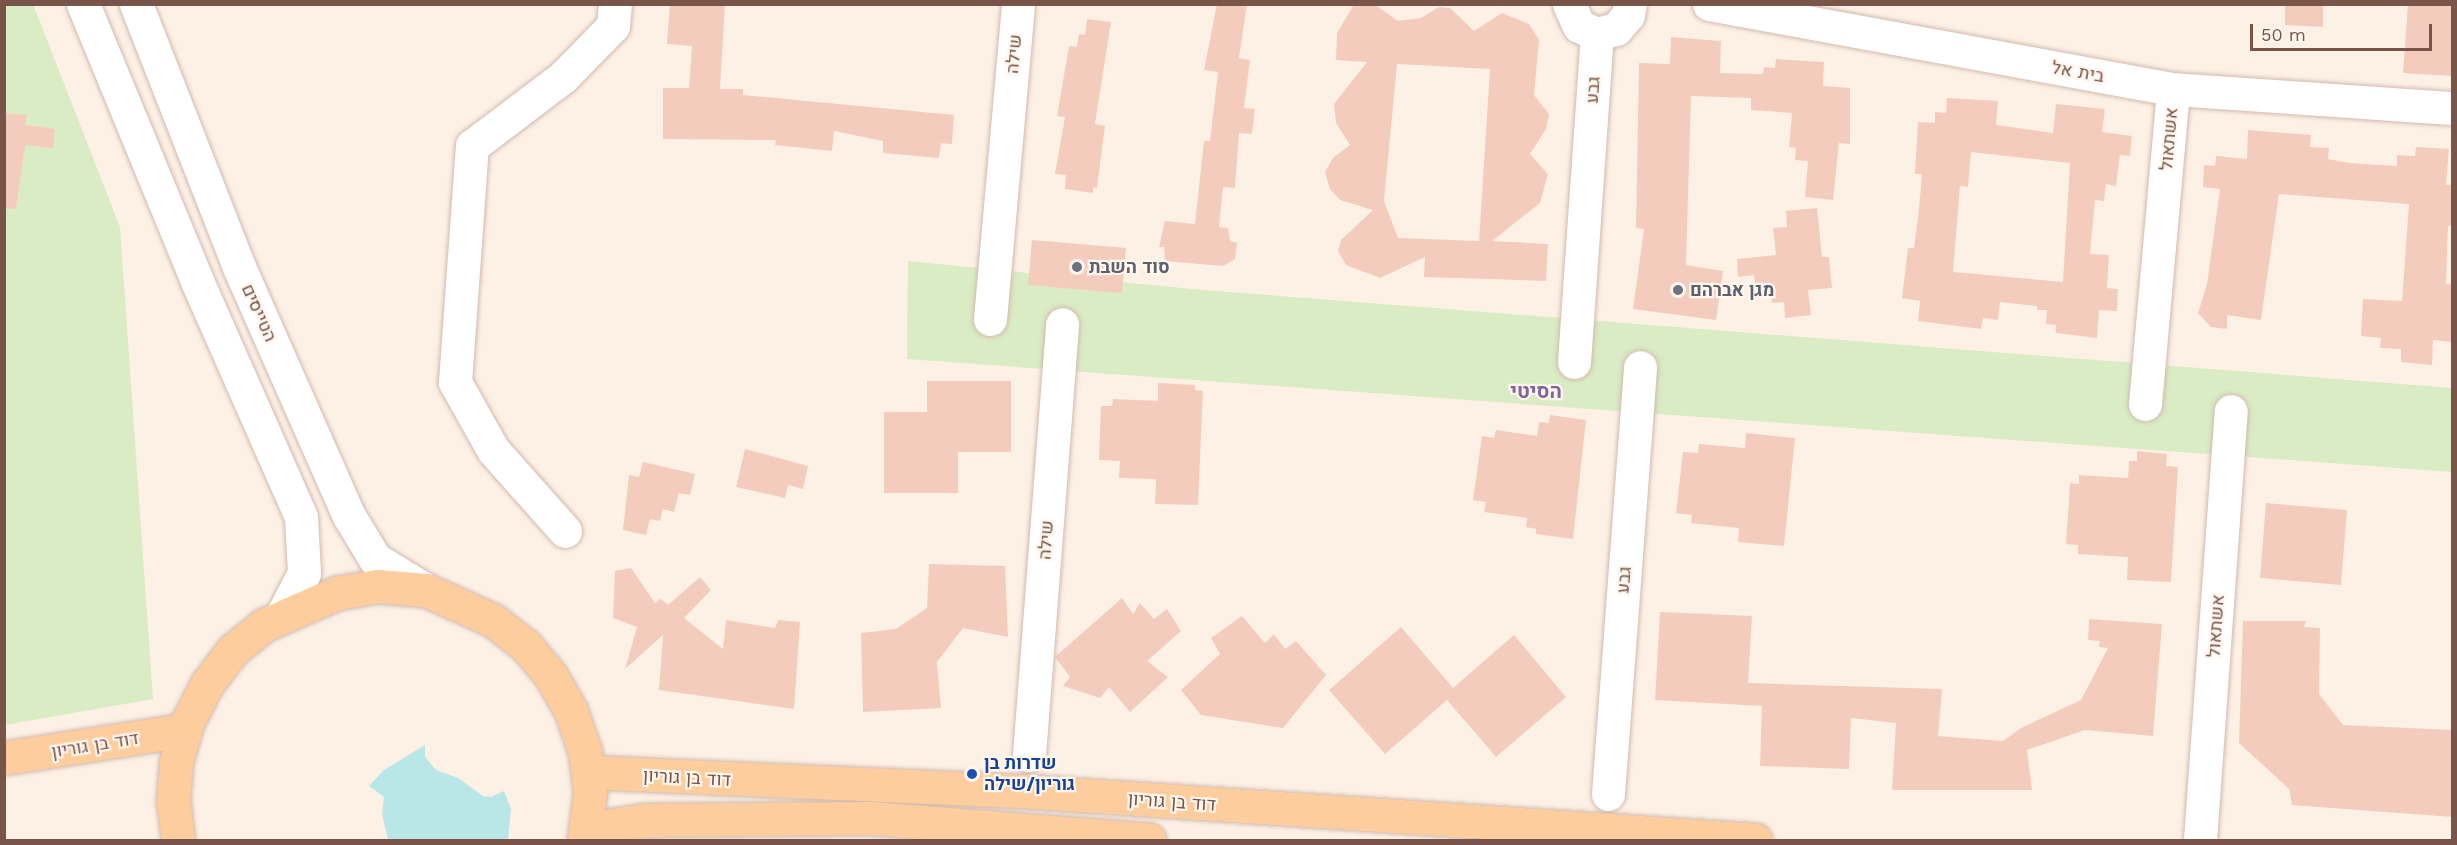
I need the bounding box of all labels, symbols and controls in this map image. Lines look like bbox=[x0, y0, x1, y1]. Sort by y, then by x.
scale bar bbox=[2253, 12, 2434, 50]
text: 50 m bbox=[2261, 24, 2306, 45]
street label: שילה bbox=[1002, 33, 1026, 75]
street label: בית אל bbox=[2050, 57, 2106, 87]
street label: גבע bbox=[1581, 76, 1605, 104]
street label: אשתאול bbox=[2155, 107, 2183, 171]
place label: סוד השבת bbox=[1089, 256, 1170, 278]
marker: סוד השבת bbox=[1070, 260, 1084, 274]
place label: מגן אברהם bbox=[1690, 279, 1774, 301]
street label: הטייסים bbox=[237, 281, 281, 345]
marker: מגן אברהם bbox=[1671, 283, 1685, 297]
district label: הסיטי bbox=[1510, 379, 1562, 403]
street label: שילה bbox=[1034, 520, 1058, 560]
street label: גבע bbox=[1612, 566, 1636, 594]
street label: אשתאול bbox=[2203, 594, 2229, 658]
street label: דוד בן גוריון bbox=[50, 727, 140, 763]
place label: שדרות בן גוריון/שילה bbox=[984, 753, 1075, 795]
street label: דוד בן גוריון bbox=[642, 765, 732, 791]
marker: שדרות בן גוריון/שילה bbox=[965, 767, 979, 781]
street label: דוד בן גוריון bbox=[1127, 788, 1217, 816]

